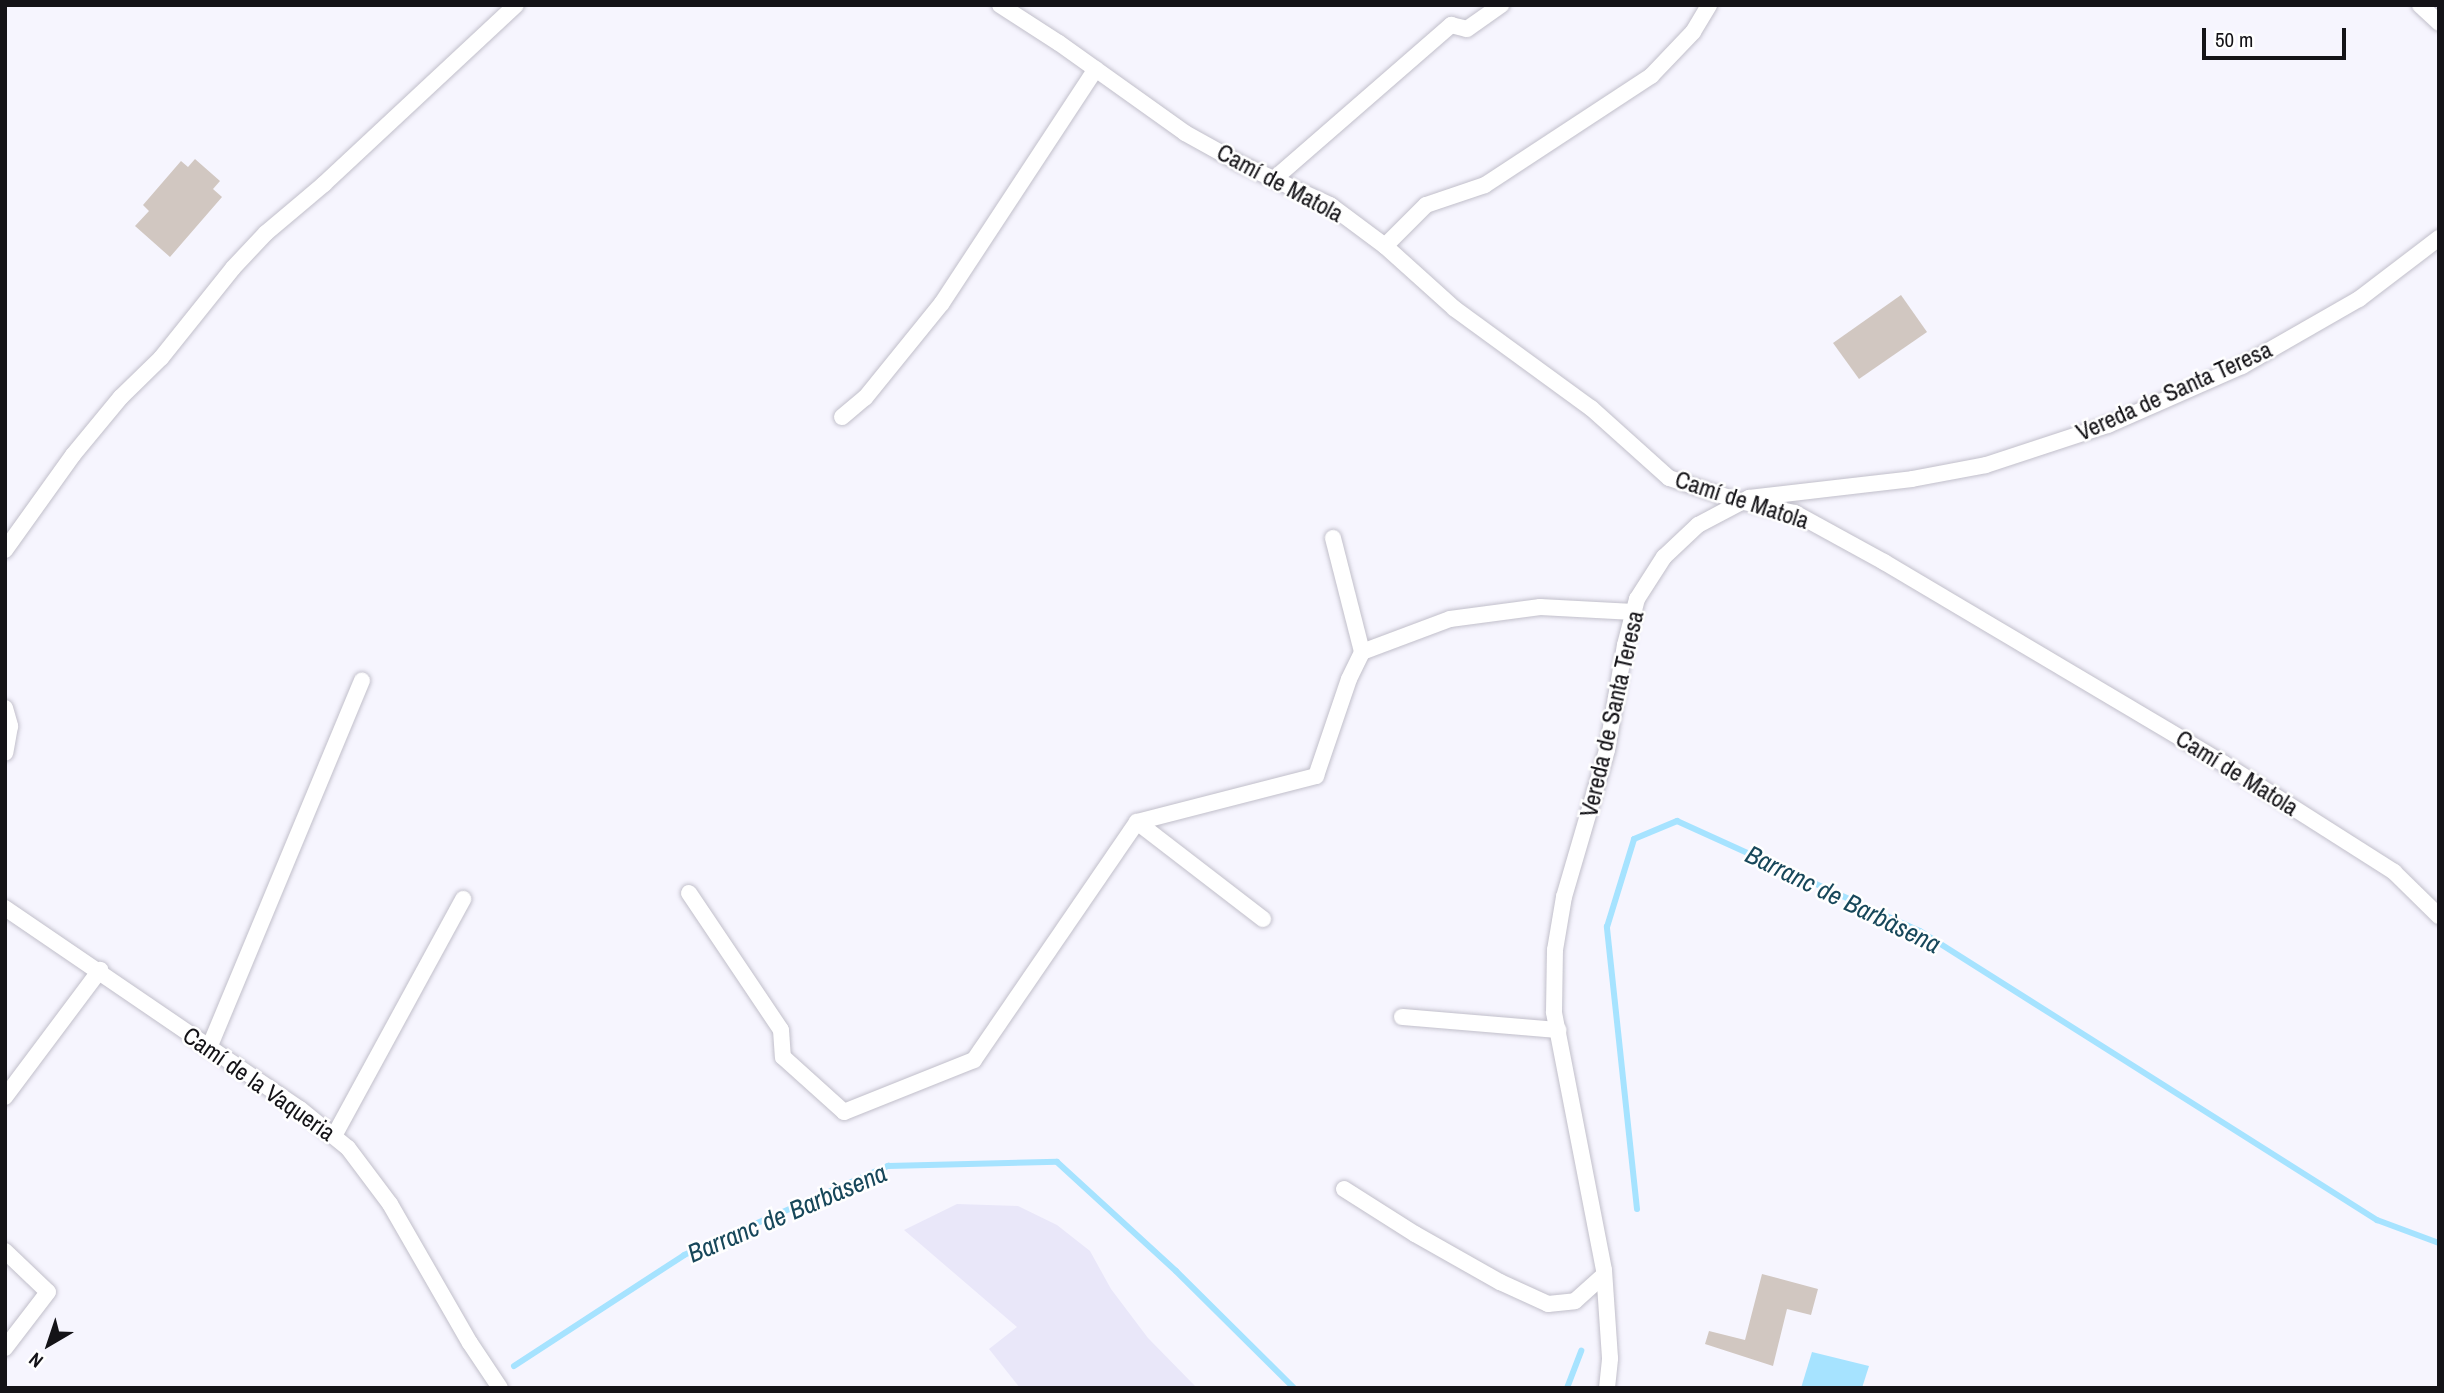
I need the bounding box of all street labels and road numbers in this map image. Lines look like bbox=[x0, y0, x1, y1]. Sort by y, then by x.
street label: Camí de Matola bbox=[1212, 138, 1348, 228]
street label: Vereda de Santa Teresa bbox=[2072, 335, 2276, 447]
street label: Camí de Matola bbox=[1671, 465, 1813, 535]
street label: Vereda de Santa Teresa bbox=[1574, 608, 1650, 820]
street label: Camí de Matola bbox=[2170, 724, 2304, 822]
street label: Camí de la Vaqueria bbox=[177, 1021, 341, 1147]

